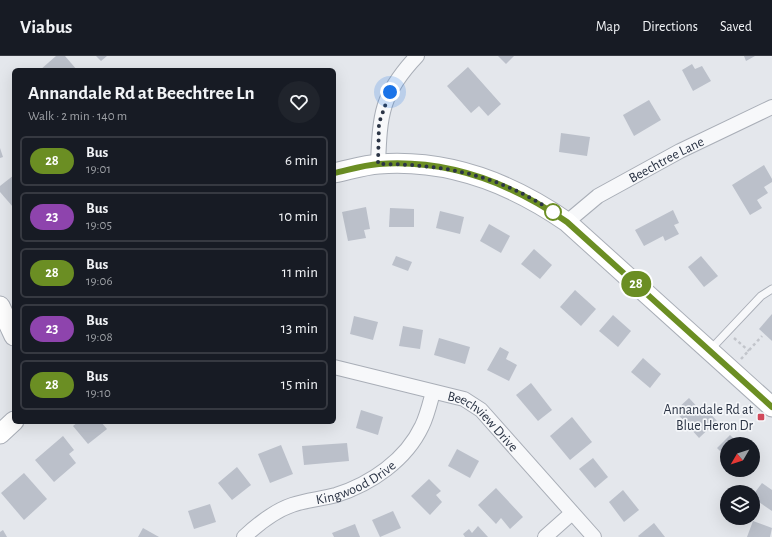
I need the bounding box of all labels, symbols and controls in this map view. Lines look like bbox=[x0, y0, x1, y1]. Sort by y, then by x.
text: Viabus bbox=[20, 18, 72, 37]
text: Map bbox=[596, 20, 620, 34]
text: Directions bbox=[642, 20, 698, 34]
text: Saved bbox=[720, 20, 752, 34]
button: heart bbox=[278, 81, 320, 123]
your location bbox=[380, 82, 400, 102]
text: Annandale Rd at Beechtree Ln bbox=[28, 84, 255, 103]
text: Walk · 2 min · 140 m bbox=[28, 110, 127, 123]
street label: Beechtree Lane bbox=[627, 135, 707, 186]
text: Bus bbox=[86, 145, 108, 160]
text: 6 min bbox=[285, 153, 318, 168]
text: 28 bbox=[45, 154, 59, 168]
text: 19:01 bbox=[86, 163, 111, 176]
text: Bus bbox=[86, 201, 108, 216]
unlabelled marker bbox=[544, 203, 562, 221]
text: 10 min bbox=[279, 209, 318, 224]
text: 23 bbox=[46, 210, 58, 224]
text: 19:05 bbox=[86, 219, 112, 232]
text: Bus bbox=[86, 257, 108, 272]
text: 11 min bbox=[282, 265, 318, 280]
text: 28 bbox=[45, 266, 59, 280]
line badge: 28 bbox=[618, 271, 654, 297]
text: 19:06 bbox=[86, 275, 113, 288]
text: 28 bbox=[629, 277, 643, 291]
text: Bus bbox=[86, 313, 108, 328]
text: 13 min bbox=[281, 321, 318, 336]
text: 23 bbox=[46, 322, 58, 336]
text: 19:08 bbox=[86, 331, 113, 344]
text: Bus bbox=[86, 369, 108, 384]
text: 15 min bbox=[281, 377, 318, 392]
text: 28 bbox=[45, 378, 59, 392]
text: 19:10 bbox=[86, 387, 111, 400]
street label: Beechview Drive bbox=[446, 389, 520, 455]
place label: Annandale Rd at Blue Heron Dr bbox=[663, 403, 754, 433]
marker: Annandale Rd at Blue Heron Dr bbox=[756, 412, 766, 422]
north arrow bbox=[720, 437, 760, 477]
map controls bbox=[720, 437, 760, 525]
street label: Kingwood Drive bbox=[315, 459, 399, 507]
button: layers bbox=[720, 485, 760, 525]

